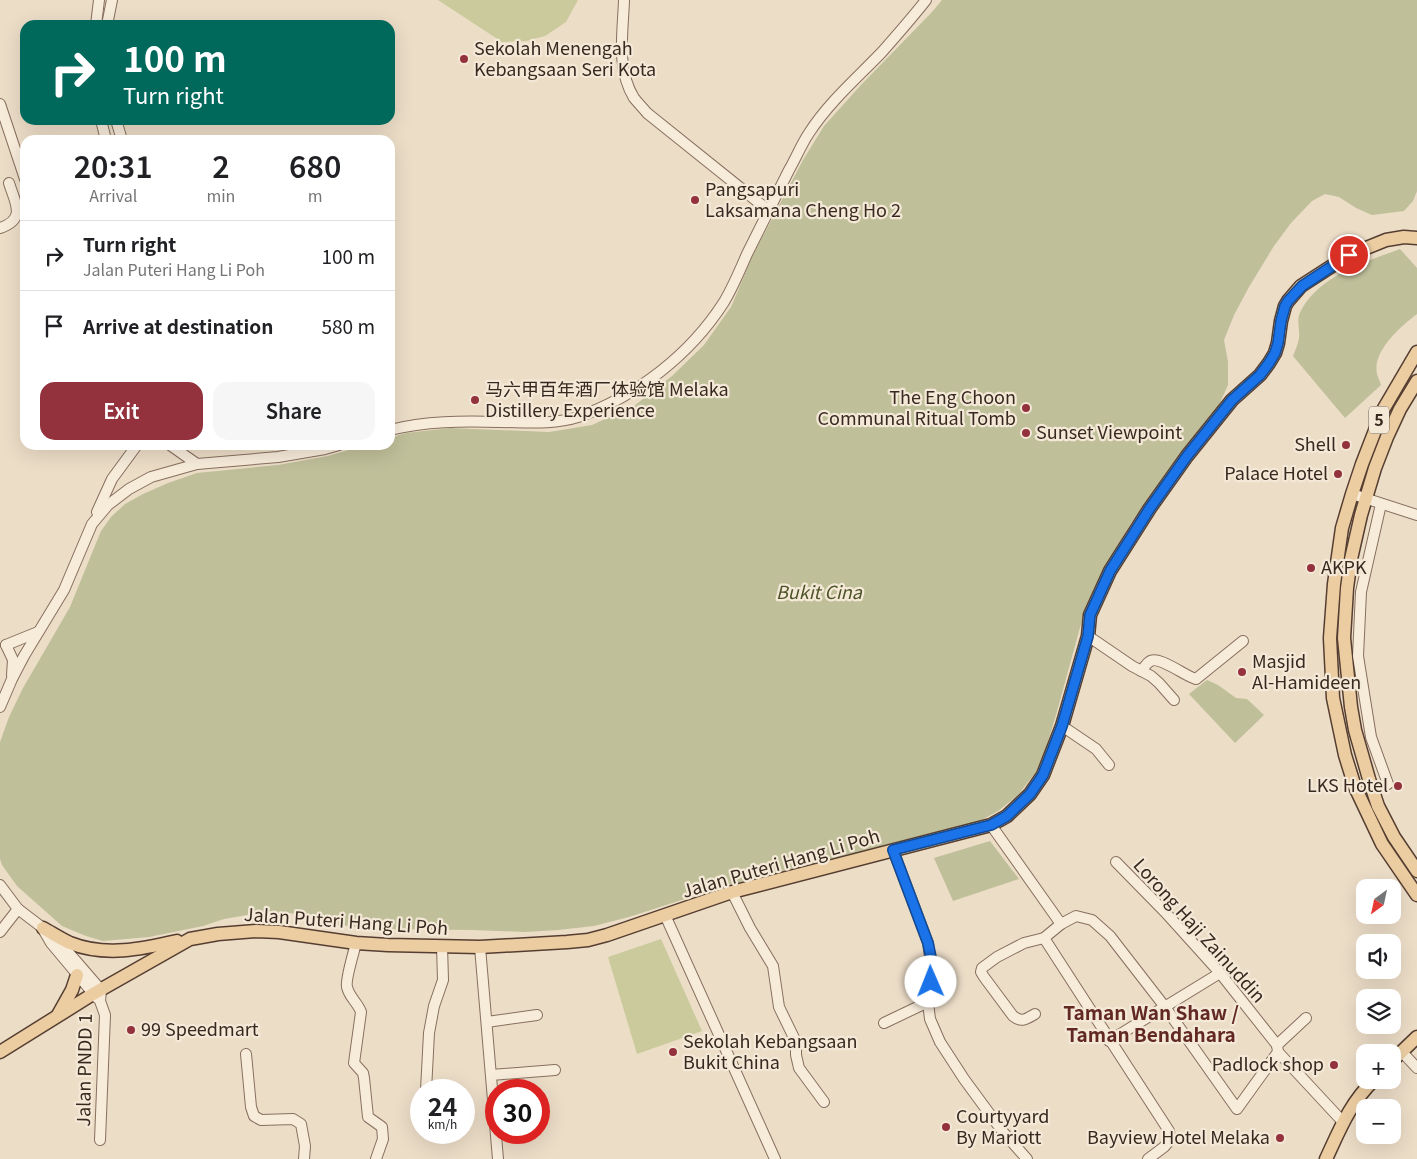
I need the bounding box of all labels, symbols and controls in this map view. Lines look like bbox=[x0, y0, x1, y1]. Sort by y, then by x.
text: 100 m bbox=[123, 31, 227, 82]
place label: Sekolah Menengah Kebangsaan Seri Kota bbox=[474, 34, 656, 81]
icon: right bbox=[40, 40, 105, 105]
marker: Sekolah Menengah Kebangsaan Seri Kota bbox=[458, 53, 470, 65]
text: Turn right bbox=[123, 78, 224, 110]
text: 20:31 bbox=[74, 143, 153, 187]
text: 2 bbox=[212, 143, 230, 187]
text: 680 bbox=[289, 143, 341, 187]
place label: Pangsapuri Laksamana Cheng Ho 2 bbox=[705, 175, 901, 222]
text: Arrival bbox=[89, 183, 137, 207]
text: min bbox=[206, 183, 235, 207]
text: m bbox=[308, 183, 323, 207]
marker: Pangsapuri Laksamana Cheng Ho 2 bbox=[689, 194, 701, 206]
text: Turn right bbox=[83, 230, 176, 257]
pin bbox=[1328, 234, 1370, 276]
icon: arrive bbox=[1335, 241, 1363, 269]
icon: right bbox=[40, 242, 68, 270]
text: 100 m bbox=[322, 242, 375, 269]
text: Jalan Puteri Hang Li Poh bbox=[83, 257, 265, 281]
icon: arrive bbox=[40, 312, 68, 340]
text: Arrive at destination bbox=[83, 312, 273, 339]
text: 580 m bbox=[322, 312, 375, 339]
place label: 马六甲百年酒厂体验馆 Melaka Distillery Experience bbox=[485, 375, 729, 422]
button: Exit bbox=[40, 382, 203, 440]
button: Share bbox=[213, 382, 375, 440]
place label: The Eng Choon Communal Ritual Tomb bbox=[818, 383, 1016, 430]
marker: 马六甲百年酒厂体验馆 Melaka Distillery Experience bbox=[469, 394, 481, 406]
marker: The Eng Choon Communal Ritual Tomb bbox=[1020, 402, 1032, 414]
road number: 5 bbox=[1369, 406, 1389, 434]
place label: Sunset Viewpoint bbox=[1036, 418, 1182, 444]
marker: Sunset Viewpoint bbox=[1020, 427, 1032, 439]
place label: Shell bbox=[1294, 430, 1336, 456]
marker: Shell bbox=[1340, 439, 1352, 451]
place label: Palace Hotel bbox=[1224, 459, 1328, 485]
marker: Palace Hotel bbox=[1332, 468, 1344, 480]
place label: AKPK bbox=[1321, 553, 1367, 579]
marker: AKPK bbox=[1305, 562, 1317, 574]
park label: Bukit Cina bbox=[776, 578, 863, 604]
place label: Masjid Al-Hamideen bbox=[1252, 647, 1361, 694]
marker: Masjid Al-Hamideen bbox=[1236, 666, 1248, 678]
place label: LKS Hotel bbox=[1307, 771, 1388, 797]
marker: LKS Hotel bbox=[1392, 780, 1404, 792]
street label: Jalan Puteri Hang Li Poh bbox=[679, 821, 882, 903]
street label: Lorong Haji Zainuddin bbox=[1129, 852, 1272, 1008]
north arrow bbox=[1356, 879, 1401, 924]
map controls bbox=[1356, 879, 1401, 1144]
street label: Jalan Puteri Hang Li Poh bbox=[243, 900, 449, 940]
button: sound bbox=[1356, 934, 1401, 979]
position arrow bbox=[904, 955, 956, 1007]
button: layers bbox=[1356, 989, 1401, 1034]
district label: Taman Wan Shaw / Taman Bendahara bbox=[1063, 998, 1239, 1047]
street label: Jalan PNDD 1 bbox=[69, 1013, 97, 1127]
place label: 99 Speedmart bbox=[141, 1015, 259, 1041]
marker: 99 Speedmart bbox=[125, 1024, 137, 1036]
place label: Sekolah Kebangsaan Bukit China bbox=[683, 1027, 857, 1074]
button: + bbox=[1356, 1044, 1401, 1089]
marker: Sekolah Kebangsaan Bukit China bbox=[667, 1046, 679, 1058]
place label: Padlock shop bbox=[1212, 1050, 1324, 1076]
marker: Padlock shop bbox=[1328, 1059, 1340, 1071]
speed limit sign: 30 bbox=[485, 1079, 550, 1144]
text: 24 bbox=[428, 1087, 457, 1123]
button: − bbox=[1356, 1099, 1401, 1144]
place label: Courtyyard By Mariott bbox=[956, 1102, 1049, 1149]
text: km/h bbox=[428, 1115, 457, 1132]
marker: Courtyyard By Mariott bbox=[940, 1121, 952, 1133]
place label: Bayview Hotel Melaka bbox=[1087, 1123, 1270, 1149]
marker: Bayview Hotel Melaka bbox=[1274, 1132, 1286, 1144]

